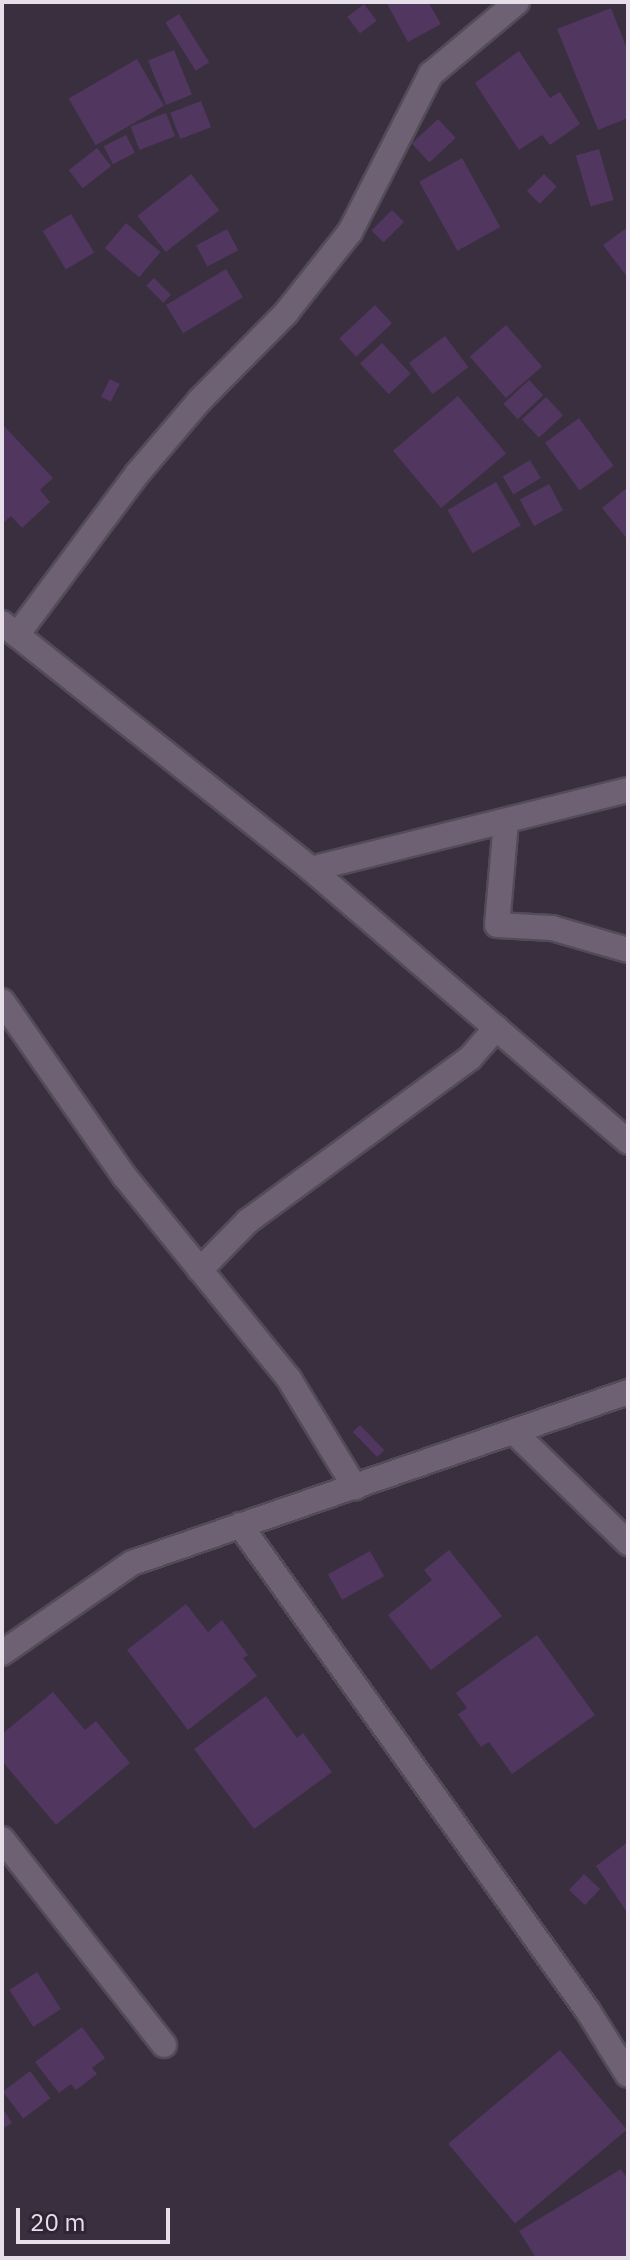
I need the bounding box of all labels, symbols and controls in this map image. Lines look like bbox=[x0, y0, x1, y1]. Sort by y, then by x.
scale bar bbox=[20, 2192, 174, 2242]
text: 20 m bbox=[30, 2206, 85, 2238]

